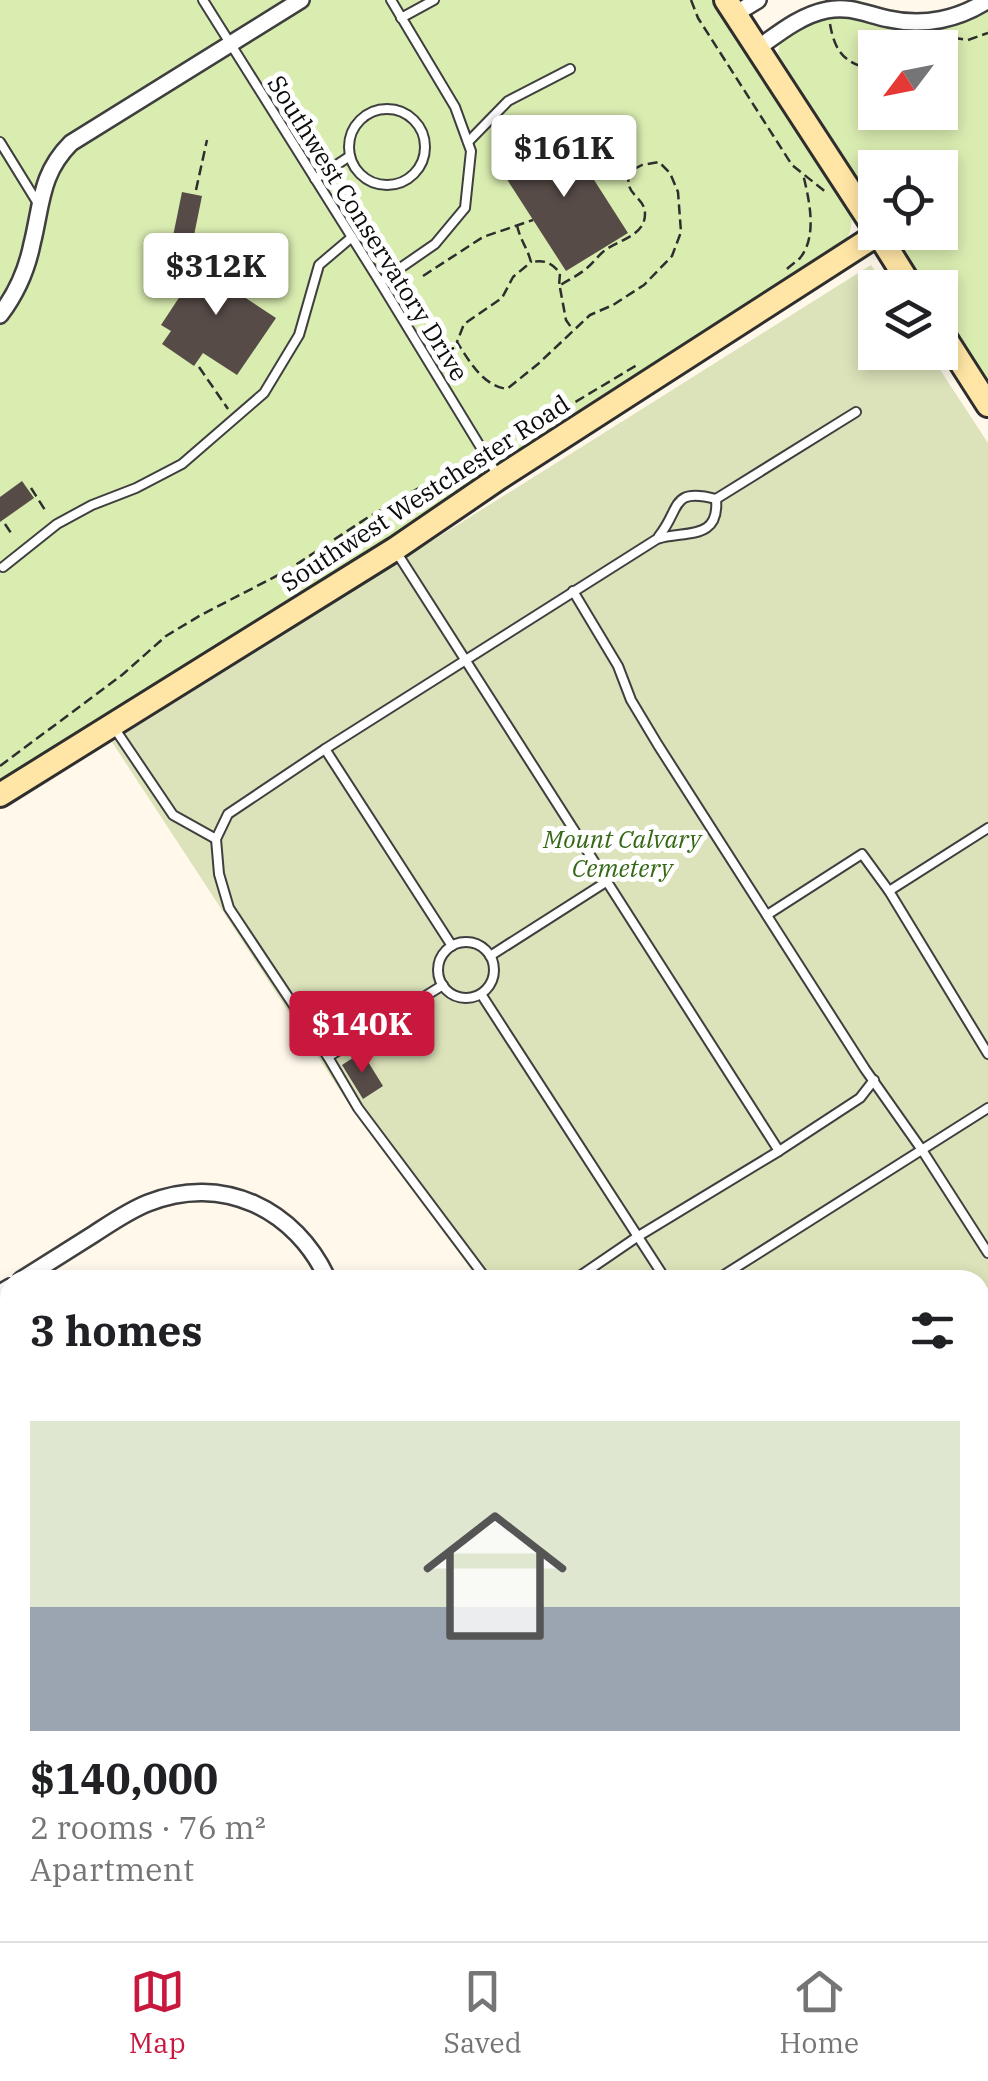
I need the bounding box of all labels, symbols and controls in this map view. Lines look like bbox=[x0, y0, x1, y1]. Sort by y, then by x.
north arrow bbox=[858, 30, 958, 130]
map controls bbox=[858, 30, 958, 370]
street label: Southwest Conservatory Drive bbox=[260, 69, 476, 387]
pin: $161K bbox=[494, 115, 634, 200]
text: $161K bbox=[513, 126, 615, 168]
button: locate bbox=[858, 150, 958, 250]
pin: $312K bbox=[146, 233, 286, 318]
text: $312K bbox=[165, 244, 267, 286]
button: layers bbox=[858, 270, 958, 370]
street label: Southwest Westchester Road bbox=[274, 387, 575, 598]
park label: Mount Calvary Cemetery bbox=[542, 822, 704, 884]
pin: $140K bbox=[292, 991, 432, 1076]
text: $140K bbox=[311, 1002, 413, 1044]
text: 3 homes bbox=[30, 1303, 203, 1358]
icon: filters bbox=[905, 1303, 960, 1358]
icon: home bbox=[405, 1486, 585, 1666]
text: $140,000 bbox=[30, 1751, 218, 1806]
text: 2 rooms · 76 m² bbox=[30, 1806, 266, 1848]
text: Apartment bbox=[30, 1848, 194, 1890]
tab: Map bbox=[129, 1964, 186, 2061]
tab: Saved bbox=[443, 1964, 522, 2061]
tab: Home bbox=[780, 1964, 859, 2061]

